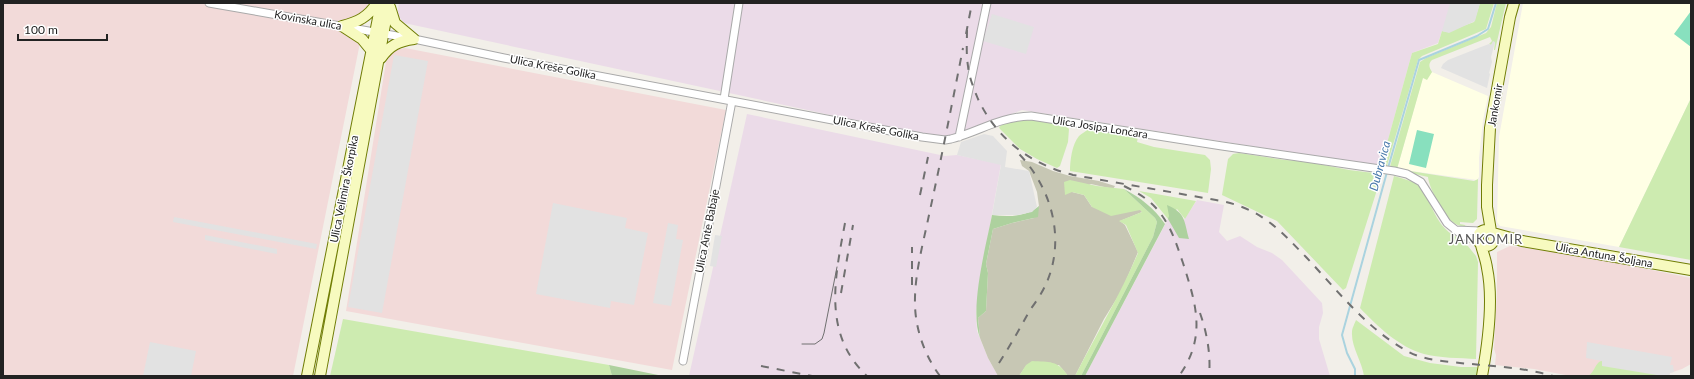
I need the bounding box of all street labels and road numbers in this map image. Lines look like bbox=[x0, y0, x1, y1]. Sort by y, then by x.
street label: Kovinska ulica bbox=[273, 7, 343, 32]
street label: Ulica Kreše Golika bbox=[509, 52, 597, 81]
street label: Jankomir bbox=[1484, 82, 1505, 127]
street label: Ulica Kreše Golika bbox=[832, 113, 920, 142]
street label: Ulica Josipa Lončara bbox=[1051, 113, 1149, 140]
street label: Ulica Velimira Škorpika bbox=[327, 134, 360, 244]
street label: Ulica Ante Babaje bbox=[692, 188, 721, 274]
street label: Ulica Antuna Šoljana bbox=[1554, 240, 1654, 269]

